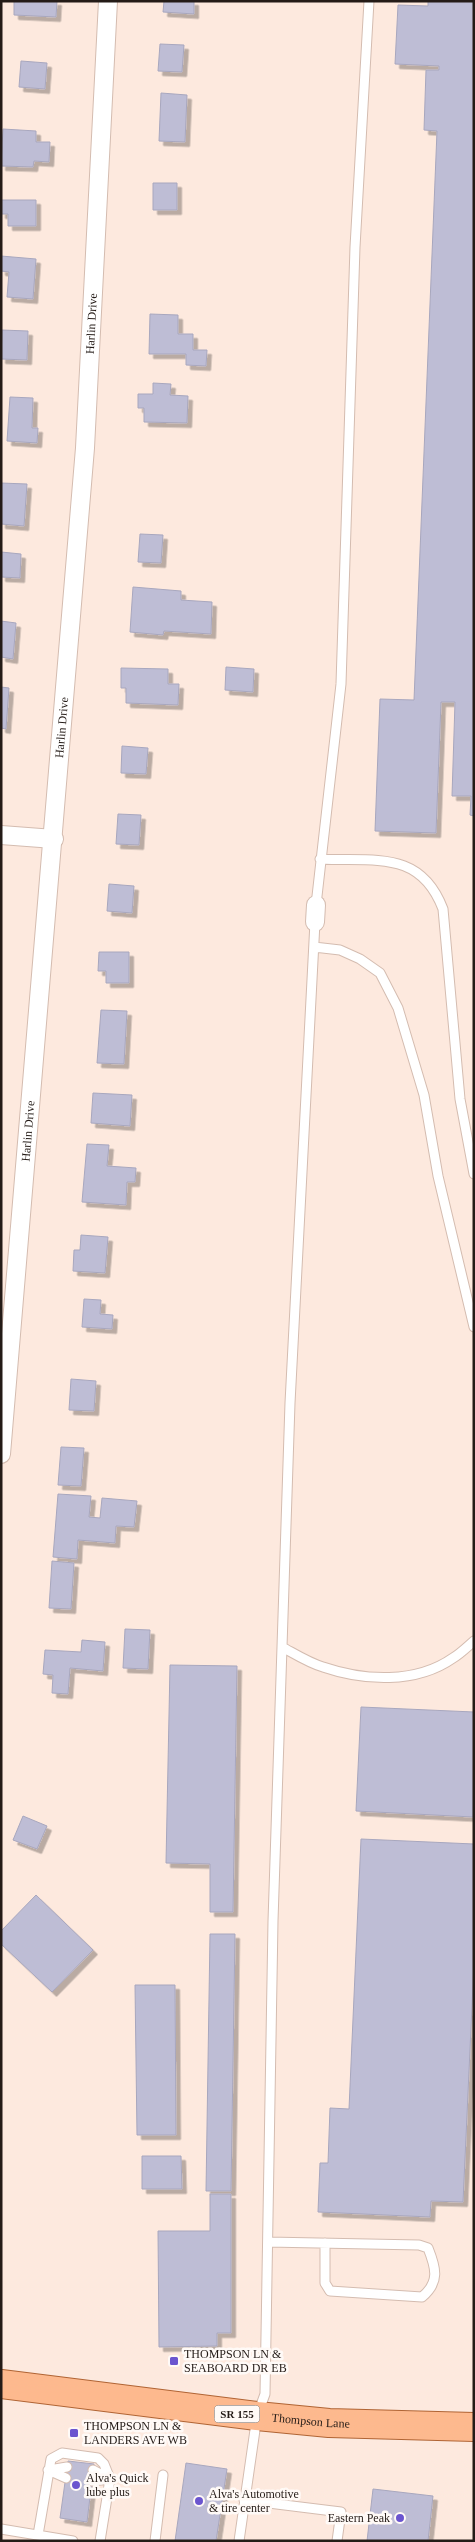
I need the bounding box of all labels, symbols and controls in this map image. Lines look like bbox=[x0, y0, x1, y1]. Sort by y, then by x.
street label: Harlin Drive bbox=[83, 293, 100, 355]
street label: Harlin Drive bbox=[52, 697, 71, 759]
street label: Harlin Drive bbox=[18, 1100, 37, 1162]
place label: THOMPSON LN & SEABOARD DR EB bbox=[184, 2347, 287, 2375]
marker: THOMPSON LN & SEABOARD DR EB bbox=[168, 2355, 180, 2367]
road number: SR 155 bbox=[214, 2406, 260, 2422]
street label: Thompson Lane bbox=[271, 2410, 350, 2431]
place label: THOMPSON LN & LANDERS AVE WB bbox=[84, 2419, 187, 2447]
marker: THOMPSON LN & LANDERS AVE WB bbox=[68, 2427, 80, 2439]
place label: Alva's Quick lube plus bbox=[86, 2471, 148, 2499]
marker: Alva's Quick lube plus bbox=[70, 2479, 82, 2491]
place label: Alva's Automotive & tire center bbox=[209, 2487, 299, 2515]
marker: Alva's Automotive & tire center bbox=[193, 2495, 205, 2507]
place label: Eastern Peak bbox=[328, 2511, 390, 2525]
marker: Eastern Peak bbox=[394, 2512, 406, 2524]

